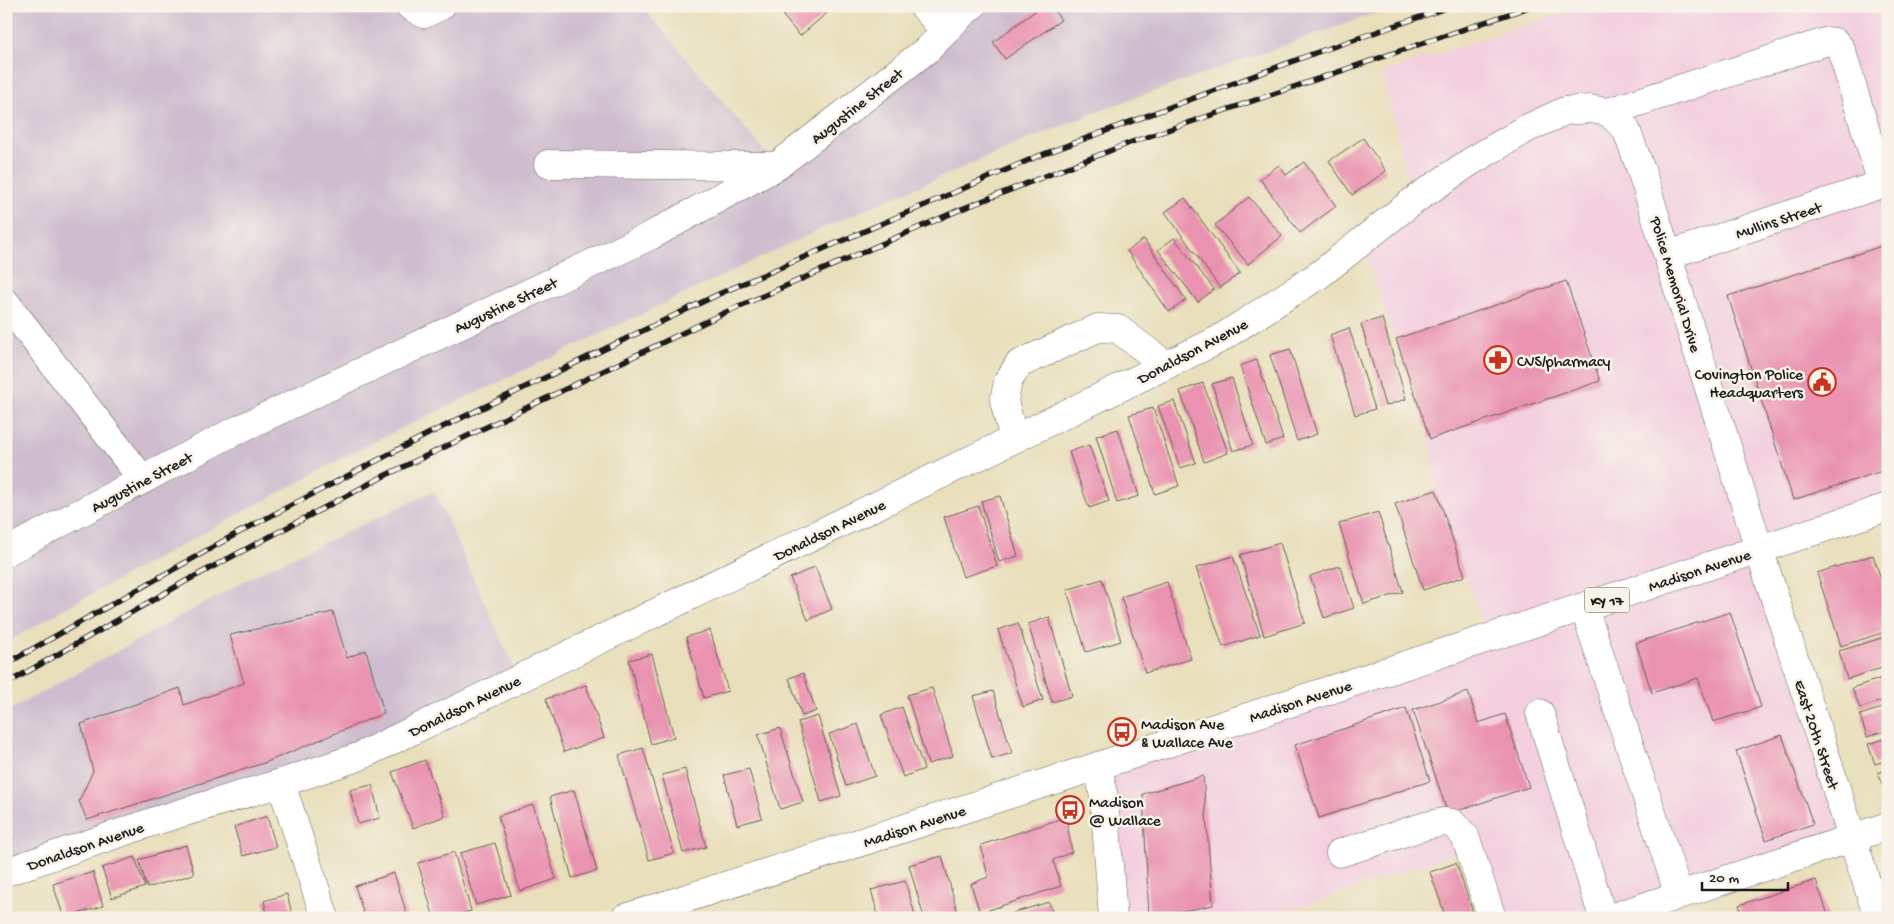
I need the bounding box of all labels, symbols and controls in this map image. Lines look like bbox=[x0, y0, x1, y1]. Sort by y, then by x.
street label: Augustine Street bbox=[808, 65, 909, 150]
street label: Mullins Street bbox=[1734, 199, 1826, 245]
street label: Police Memorial Drive bbox=[1644, 214, 1704, 356]
street label: Augustine Street bbox=[452, 274, 562, 339]
street label: Donaldson Avenue bbox=[1135, 316, 1253, 391]
pharmacy icon: CVS/pharmacy bbox=[1483, 345, 1513, 375]
place label: CVS/pharmacy bbox=[1517, 354, 1611, 373]
place label: Covington Police Headquarters bbox=[1695, 367, 1804, 404]
public building icon: Covington Police Headquarters bbox=[1807, 367, 1837, 397]
street label: Augustine Street bbox=[89, 449, 198, 519]
street label: Donaldson Avenue bbox=[771, 497, 890, 568]
street label: Madison Avenue bbox=[1646, 547, 1754, 598]
road number: KY 17 bbox=[1584, 588, 1630, 612]
street label: Donaldson Avenue bbox=[406, 673, 525, 744]
street label: Madison Avenue bbox=[1247, 678, 1355, 729]
street label: East 20th Street bbox=[1788, 678, 1842, 793]
bus stop icon: Madison Ave & Wallace Ave bbox=[1107, 717, 1137, 747]
place label: Madison Ave & Wallace Ave bbox=[1141, 717, 1234, 754]
bus stop icon: Madison @ Wallace bbox=[1055, 795, 1085, 825]
place label: Madison @ Wallace bbox=[1089, 795, 1161, 832]
street label: Madison Avenue bbox=[861, 803, 969, 854]
street label: Donaldson Avenue bbox=[25, 819, 148, 877]
scale bar bbox=[1702, 859, 1788, 891]
text: 20 m bbox=[1709, 870, 1739, 888]

